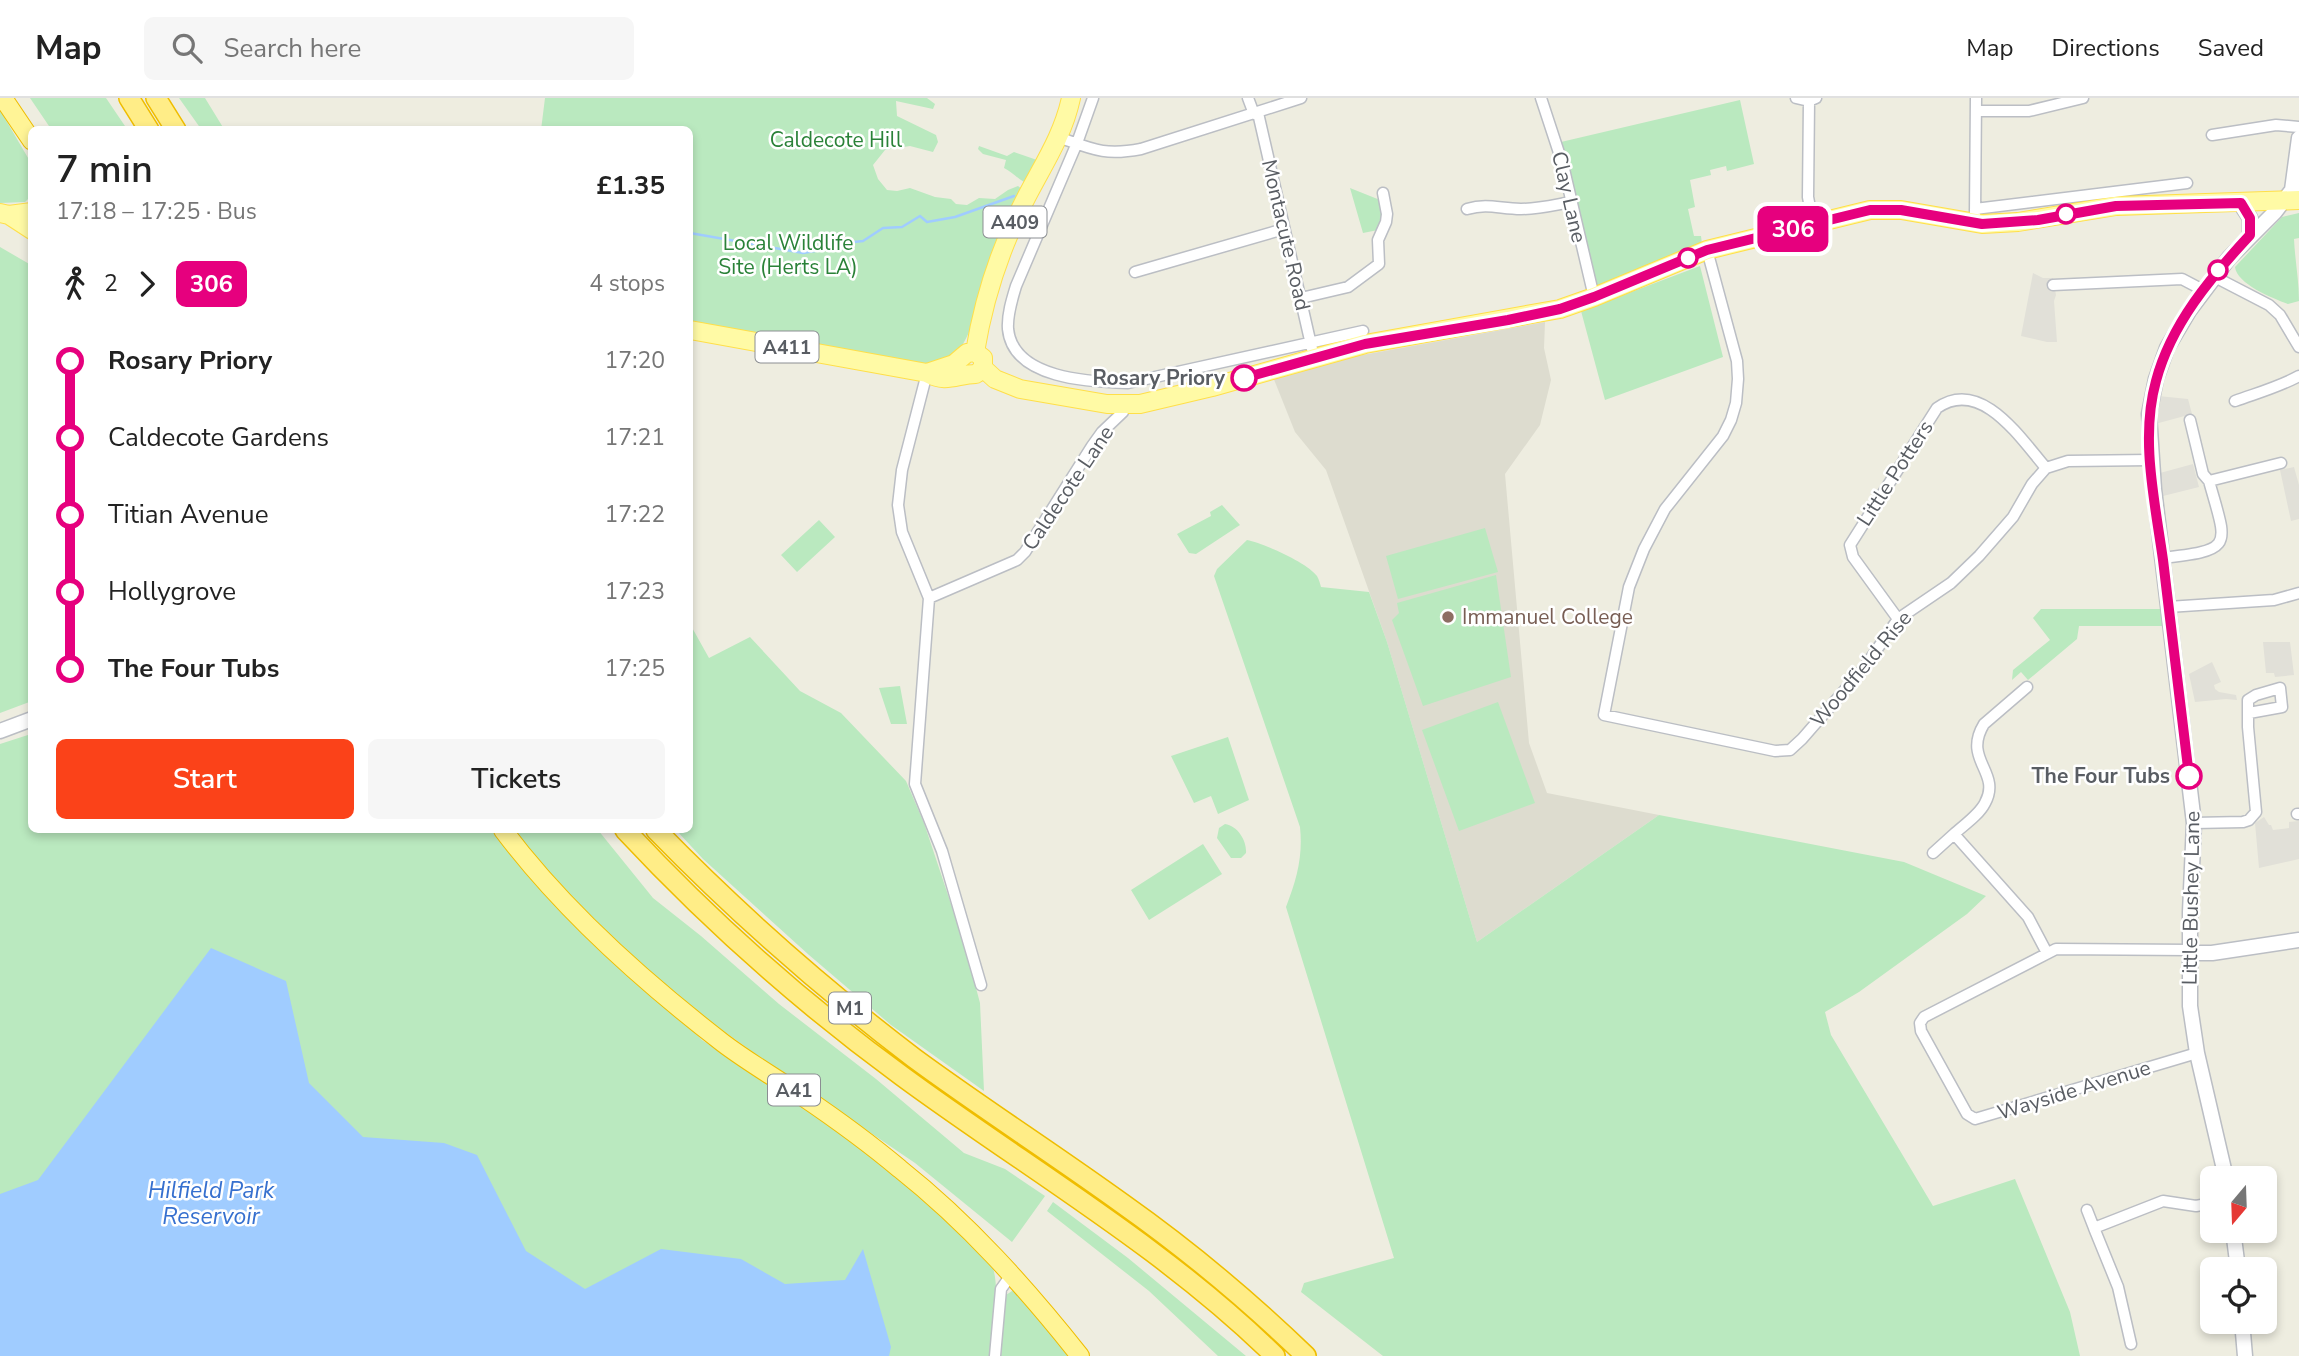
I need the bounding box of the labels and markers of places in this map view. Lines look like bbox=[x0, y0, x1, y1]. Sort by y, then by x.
unlabelled marker bbox=[2056, 204, 2076, 224]
unlabelled marker bbox=[1678, 248, 1698, 268]
unlabelled marker bbox=[2208, 260, 2228, 280]
place label: Rosary Priory bbox=[1092, 364, 1226, 392]
marker: Rosary Priory bbox=[1231, 365, 1257, 391]
place label: Immanuel College bbox=[1462, 603, 1633, 631]
marker: Immanuel College bbox=[1440, 609, 1456, 625]
place label: The Four Tubs bbox=[2032, 762, 2170, 790]
marker: The Four Tubs bbox=[2176, 763, 2202, 789]

